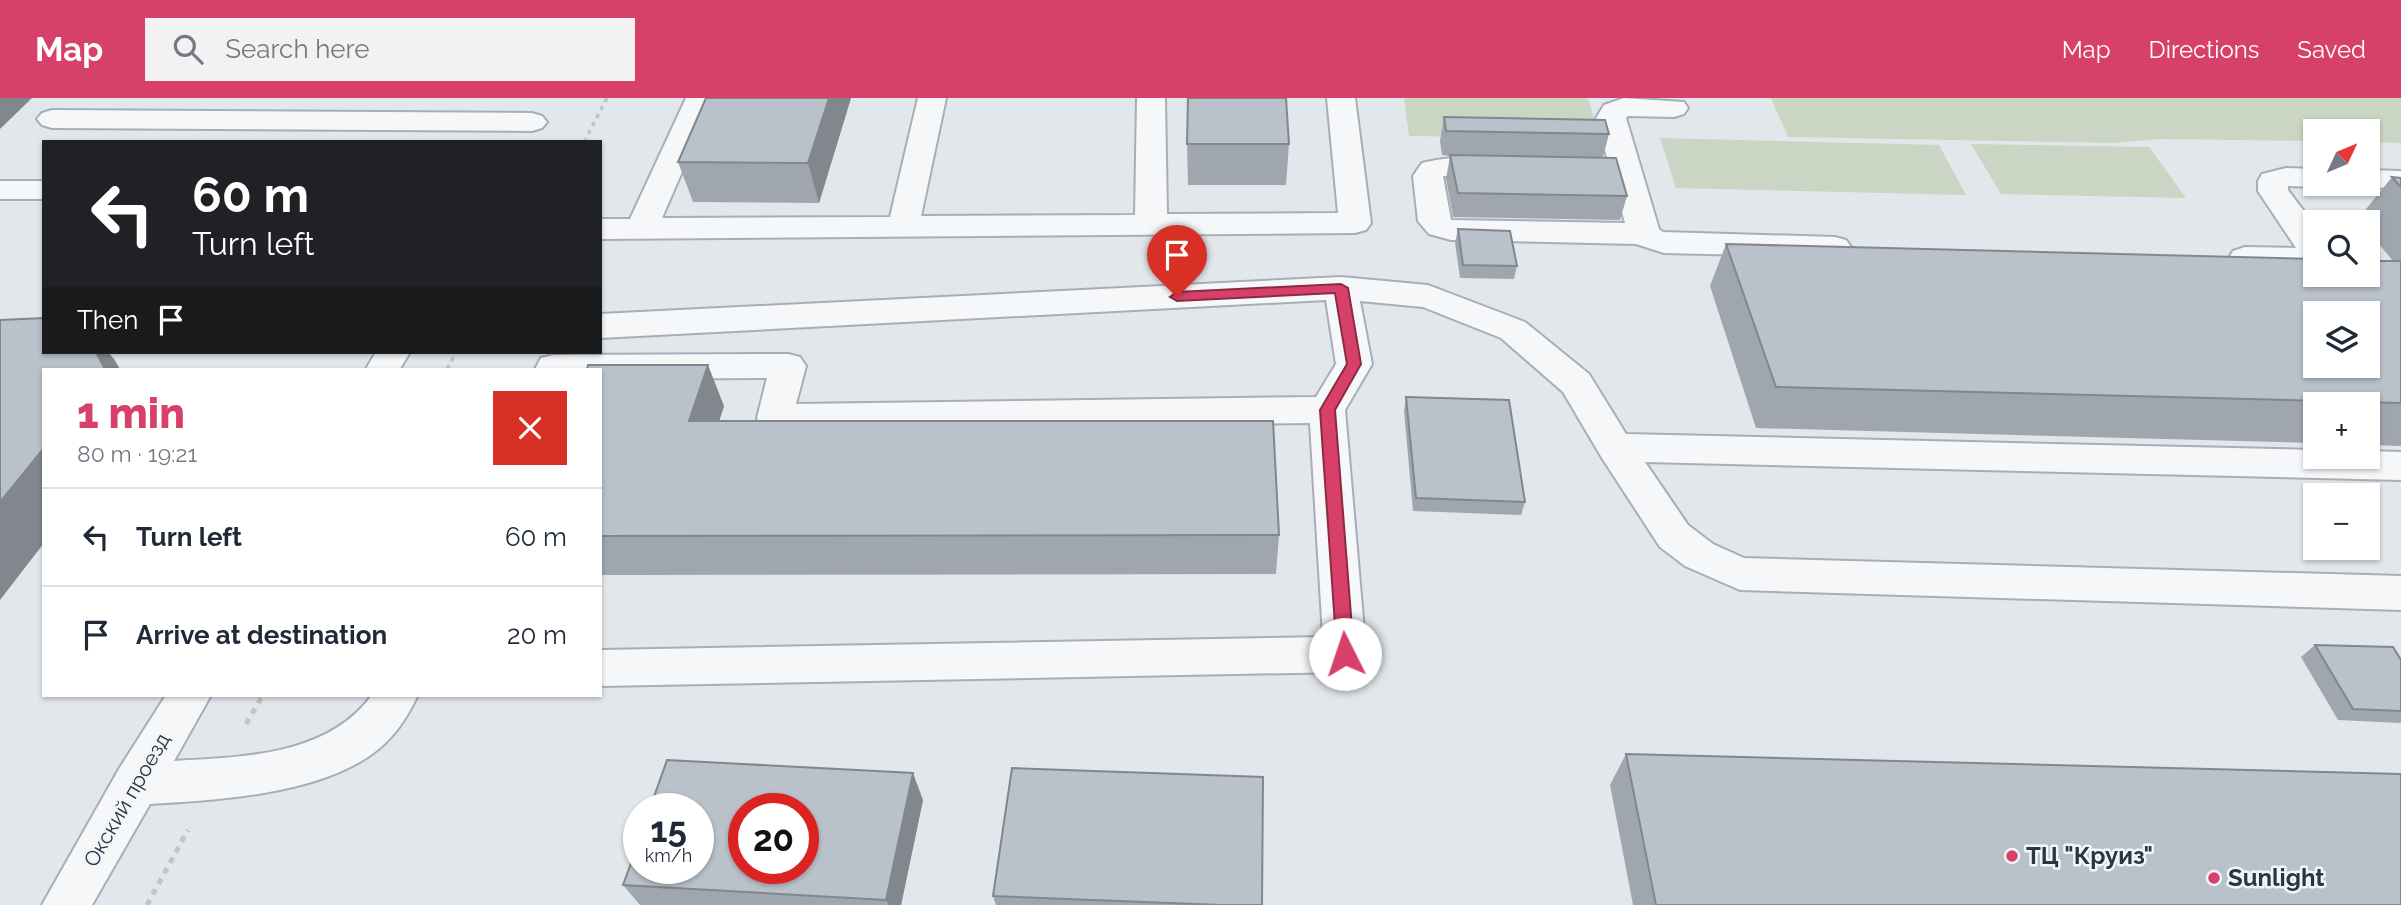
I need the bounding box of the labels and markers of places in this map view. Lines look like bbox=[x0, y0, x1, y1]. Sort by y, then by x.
pin bbox=[1147, 225, 1207, 297]
place label: ТЦ "Круиз" bbox=[2026, 841, 2153, 870]
marker: ТЦ "Круиз" bbox=[2004, 848, 2020, 864]
place label: Sunlight bbox=[2228, 863, 2325, 892]
marker: Sunlight bbox=[2206, 870, 2222, 886]

